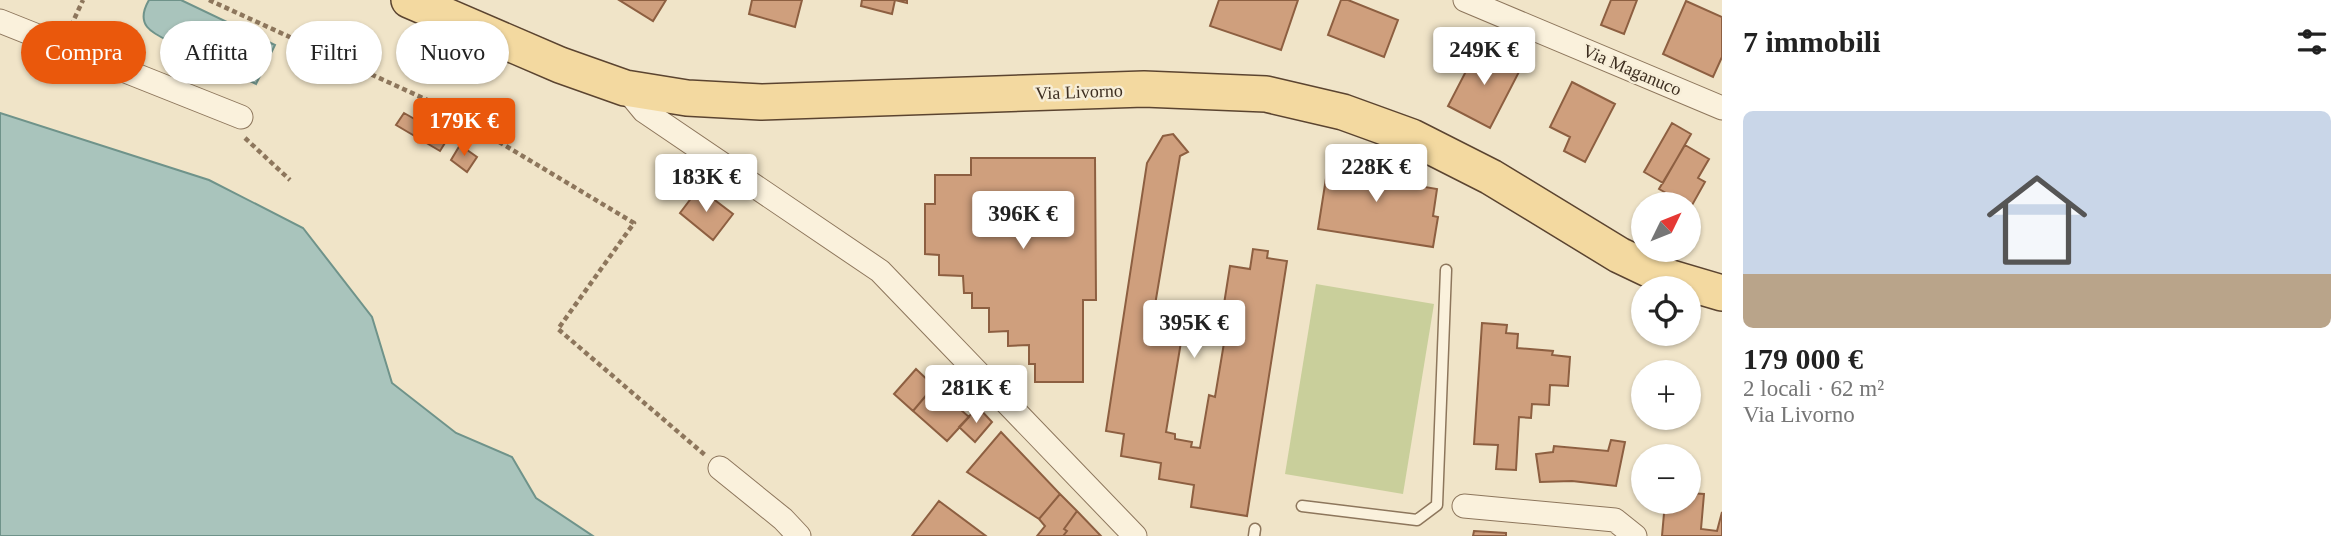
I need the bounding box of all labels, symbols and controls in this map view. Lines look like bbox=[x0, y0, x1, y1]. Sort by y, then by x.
chip: Compra bbox=[21, 21, 146, 84]
chip: Affitta bbox=[160, 21, 272, 84]
chip: Filtri bbox=[286, 21, 382, 84]
chip: Nuovo bbox=[396, 21, 509, 84]
icon: filters bbox=[2293, 23, 2331, 61]
text: 7 immobili bbox=[1743, 25, 1881, 58]
pin: 249K € bbox=[1427, 28, 1541, 87]
text: 249K € bbox=[1449, 37, 1519, 62]
street label: Via Maganuco bbox=[1580, 40, 1684, 100]
street label: Via Livorno bbox=[1035, 80, 1123, 104]
pin: 179K € bbox=[407, 99, 521, 158]
text: 179K € bbox=[429, 108, 499, 133]
pin: 228K € bbox=[1319, 144, 1433, 204]
pin: 183K € bbox=[649, 154, 763, 214]
text: 228K € bbox=[1341, 154, 1411, 179]
icon: home bbox=[1974, 157, 2100, 283]
text: 183K € bbox=[671, 164, 741, 189]
pin: 396K € bbox=[966, 191, 1080, 251]
north arrow bbox=[1631, 192, 1701, 262]
map controls bbox=[1631, 192, 1701, 514]
text: 396K € bbox=[988, 201, 1058, 226]
button: locate bbox=[1631, 276, 1701, 346]
pin: 395K € bbox=[1137, 300, 1251, 360]
text: 395K € bbox=[1159, 310, 1229, 335]
text: 179 000 € bbox=[1743, 342, 1863, 375]
button: + bbox=[1631, 360, 1701, 430]
pin: 281K € bbox=[919, 366, 1033, 425]
text: 281K € bbox=[941, 375, 1011, 400]
text: 2 locali · 62 m² bbox=[1743, 376, 1884, 401]
text: Via Livorno bbox=[1743, 402, 1855, 427]
button: − bbox=[1631, 444, 1701, 514]

